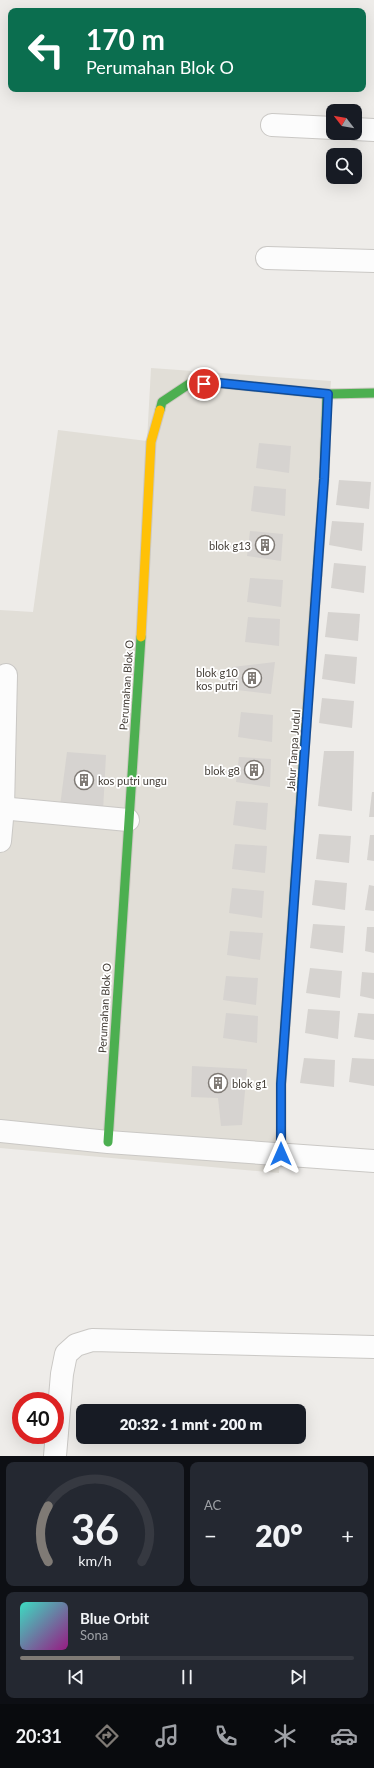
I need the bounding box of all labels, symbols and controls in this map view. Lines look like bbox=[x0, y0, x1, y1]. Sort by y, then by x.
text: 170 m bbox=[86, 22, 165, 56]
icon: left bbox=[20, 24, 72, 76]
text: Perumahan Blok O bbox=[86, 56, 234, 78]
north arrow bbox=[326, 104, 362, 140]
map controls bbox=[326, 104, 362, 184]
button: search bbox=[326, 148, 362, 184]
pin bbox=[187, 367, 221, 401]
icon: arrive bbox=[193, 373, 215, 395]
building icon: blok g13 bbox=[254, 534, 276, 556]
place label: blok g13 bbox=[209, 539, 251, 552]
street label: Perumahan Blok O bbox=[116, 639, 136, 731]
place label: blok g10 kos putri bbox=[196, 666, 239, 692]
building icon: blok g10 kos putri bbox=[241, 667, 263, 689]
street label: Jalur Tanpa Judul bbox=[284, 709, 302, 791]
building icon: blok g8 bbox=[243, 759, 265, 781]
place label: blok g8 bbox=[205, 764, 240, 777]
building icon: kos putri ungu bbox=[73, 769, 95, 791]
place label: kos putri ungu bbox=[98, 774, 167, 787]
street label: Perumahan Blok O bbox=[95, 962, 113, 1053]
building icon: blok g1 bbox=[207, 1072, 229, 1094]
place label: blok g1 bbox=[232, 1077, 268, 1090]
position arrow bbox=[260, 1133, 302, 1175]
speed limit sign: 40 bbox=[12, 1392, 64, 1444]
text: 20:32 · 1 mnt · 200 m bbox=[120, 1415, 262, 1433]
text: AC bbox=[204, 1497, 221, 1513]
text: 36 bbox=[71, 1504, 119, 1554]
text: 20° bbox=[255, 1517, 303, 1553]
text: − bbox=[204, 1522, 217, 1549]
text: + bbox=[341, 1522, 354, 1549]
text: km/h bbox=[78, 1552, 112, 1569]
text: Blue Orbit bbox=[80, 1609, 149, 1627]
text: Sona bbox=[80, 1627, 108, 1643]
icon: previous bbox=[65, 1666, 87, 1688]
icon: pause bbox=[176, 1666, 198, 1688]
icon: next bbox=[287, 1666, 309, 1688]
icon: directions bbox=[93, 1722, 121, 1750]
icon: music bbox=[153, 1722, 181, 1750]
icon: phone bbox=[212, 1722, 240, 1750]
icon: climate bbox=[271, 1722, 299, 1750]
icon: car bbox=[330, 1722, 358, 1750]
text: 20:31 bbox=[16, 1725, 62, 1747]

